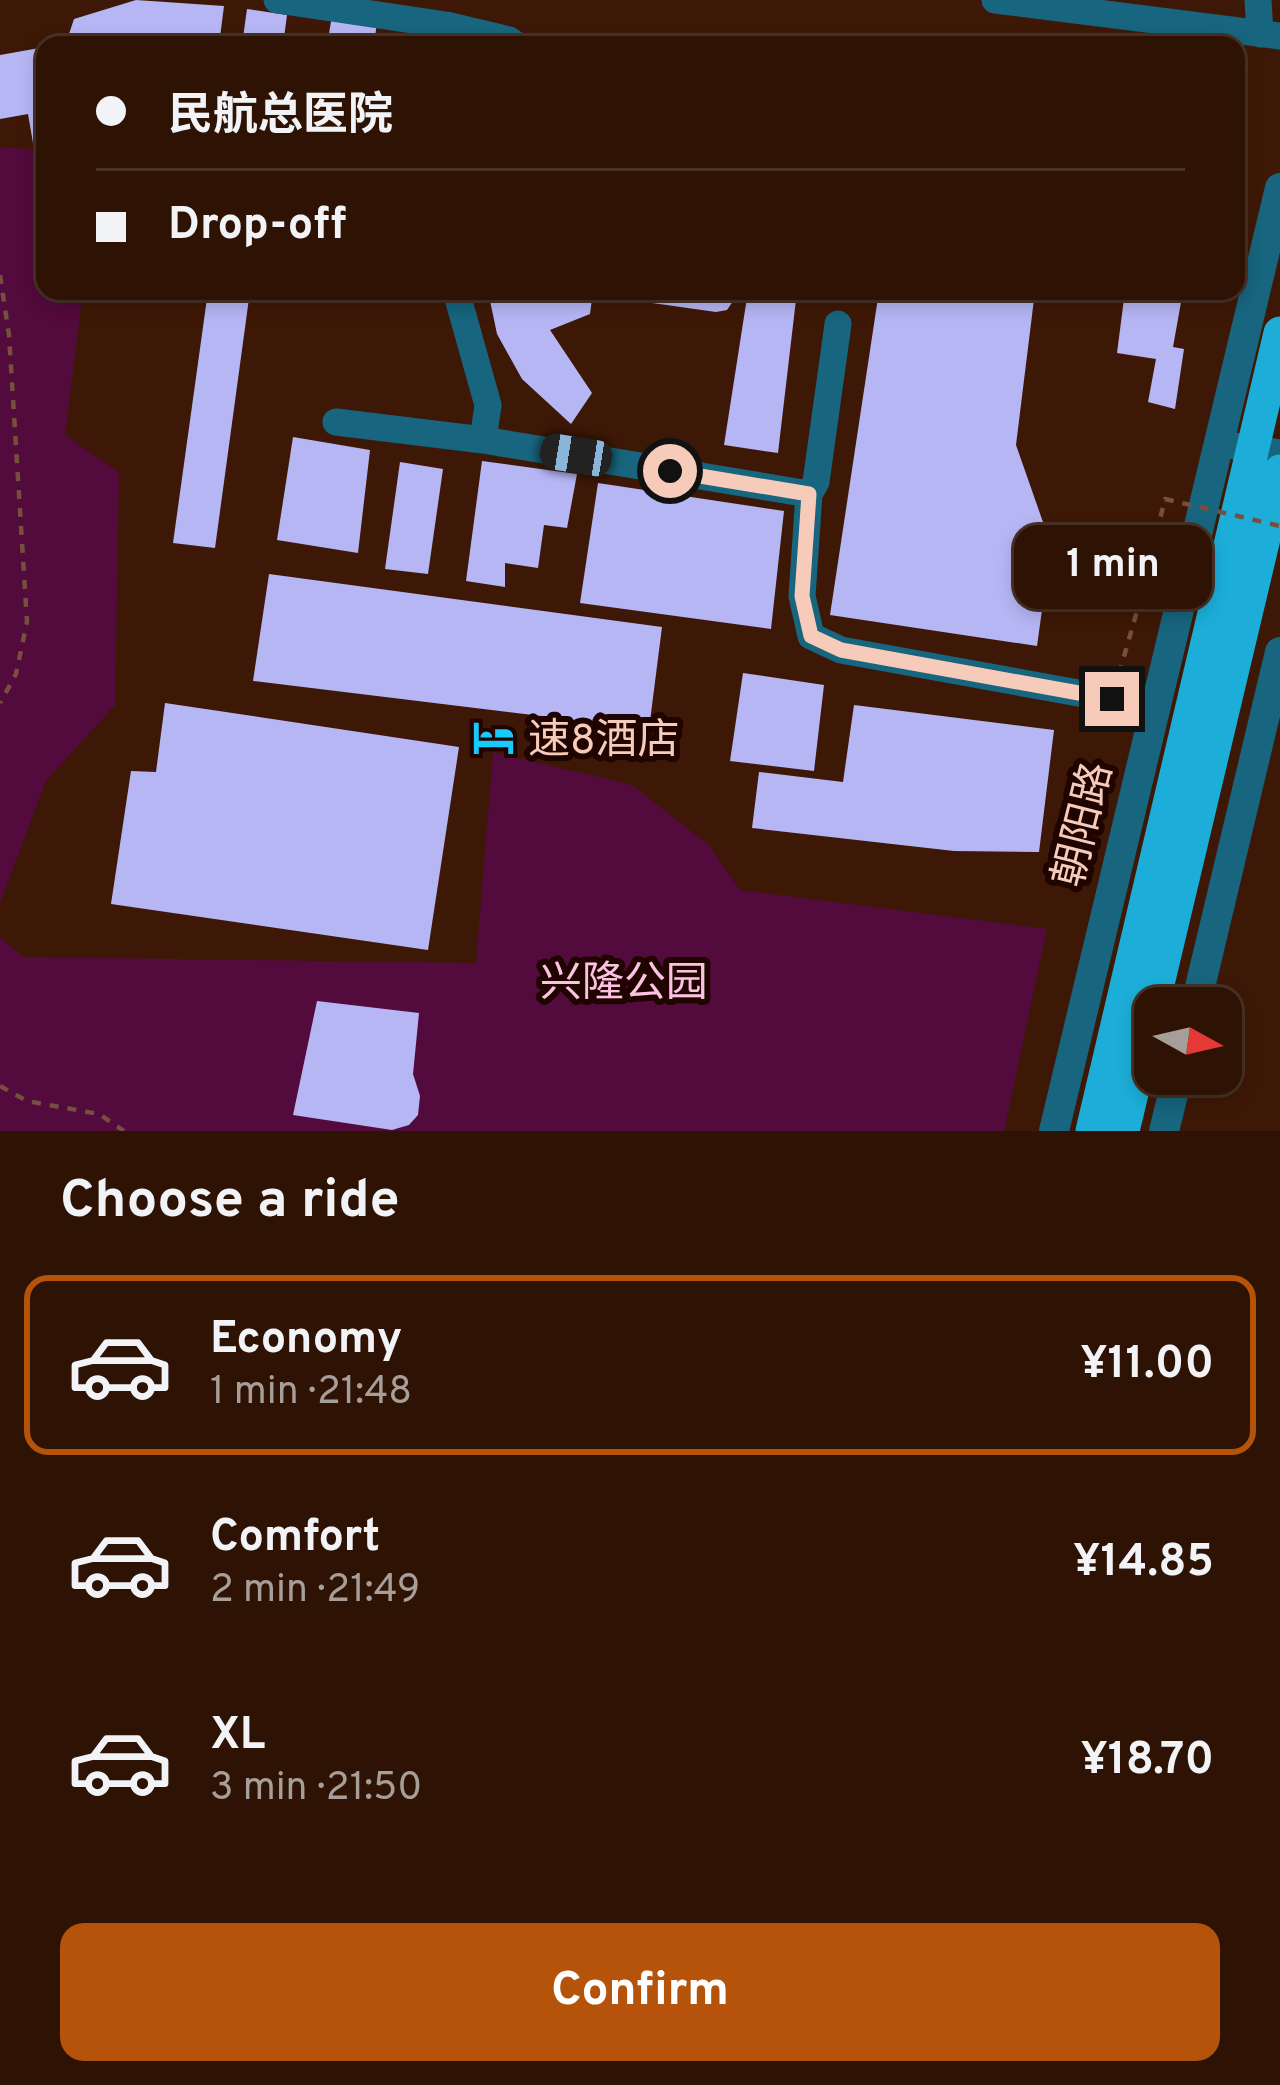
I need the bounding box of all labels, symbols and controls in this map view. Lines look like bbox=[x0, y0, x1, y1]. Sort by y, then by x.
text: 民航总医院 bbox=[168, 89, 393, 146]
text: Drop-off bbox=[168, 198, 347, 255]
car bbox=[538, 432, 614, 478]
route start bbox=[643, 444, 697, 498]
callout: 1 min bbox=[1013, 525, 1211, 609]
text: 1 min bbox=[1066, 542, 1160, 591]
route end bbox=[1085, 672, 1139, 726]
hotel icon: 速8酒店 bbox=[471, 715, 517, 761]
place label: 速8酒店 bbox=[528, 716, 680, 769]
street label: 朝阳路 bbox=[1044, 758, 1126, 893]
park label: 兴隆公园 bbox=[540, 959, 708, 1012]
north arrow bbox=[1134, 987, 1242, 1095]
map controls bbox=[1134, 987, 1242, 1095]
text: Choose a ride bbox=[60, 1168, 400, 1237]
icon: car bbox=[66, 1311, 174, 1419]
text: Economy bbox=[210, 1312, 402, 1369]
text: ¥11.00 bbox=[1080, 1337, 1214, 1394]
text: 1 min · 21:48 bbox=[210, 1369, 412, 1418]
icon: car bbox=[66, 1509, 174, 1617]
text: Comfort bbox=[210, 1510, 380, 1567]
text: ¥14.85 bbox=[1073, 1535, 1214, 1592]
text: 2 min · 21:49 bbox=[210, 1567, 420, 1616]
icon: car bbox=[66, 1707, 174, 1815]
text: XL bbox=[210, 1708, 265, 1765]
text: ¥18.70 bbox=[1081, 1733, 1214, 1790]
text: 3 min · 21:50 bbox=[210, 1765, 422, 1814]
button: Confirm bbox=[60, 1923, 1220, 2061]

